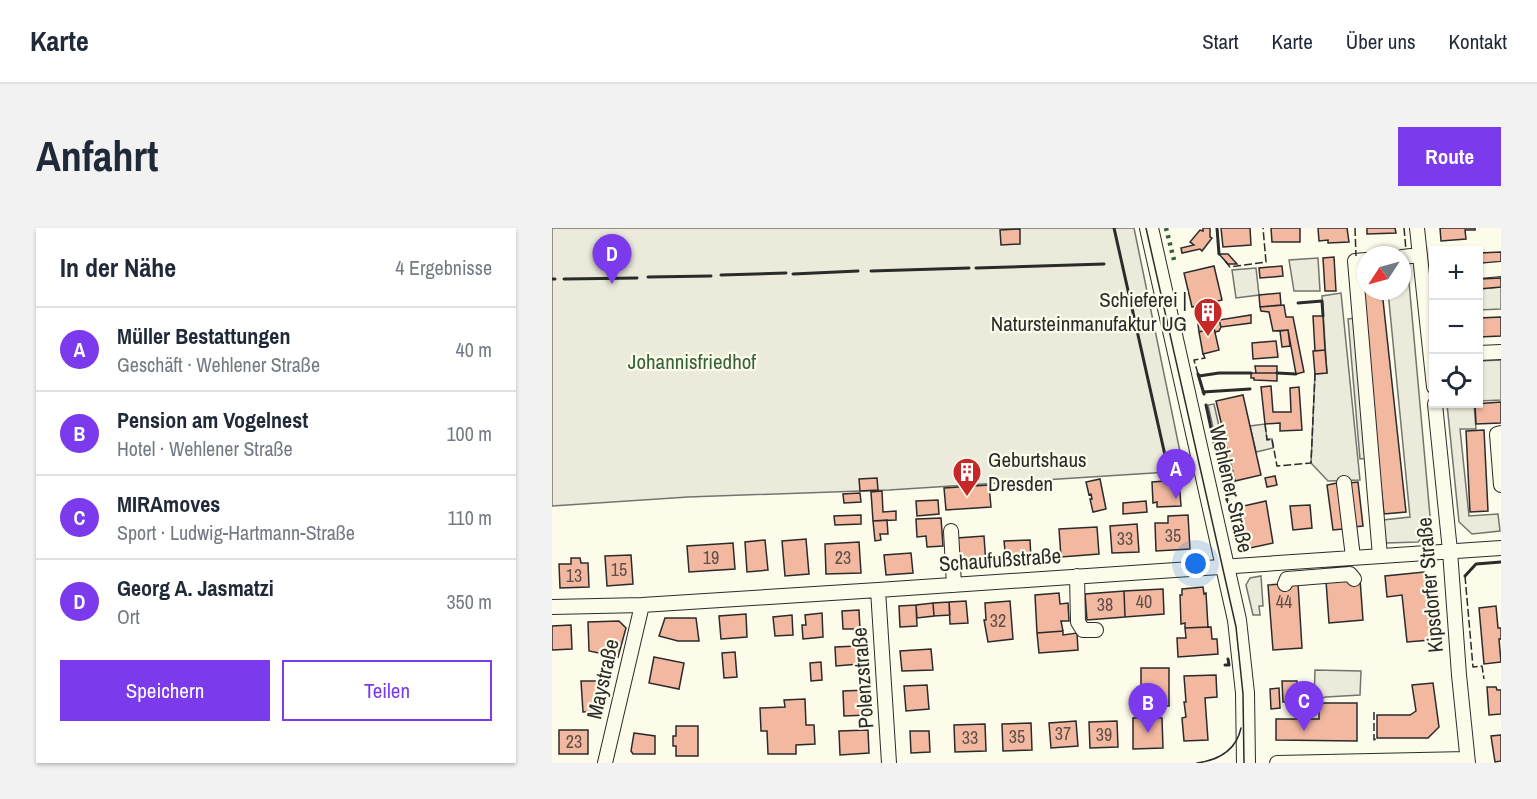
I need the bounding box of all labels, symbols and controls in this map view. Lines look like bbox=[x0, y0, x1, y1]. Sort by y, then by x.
text: Karte bbox=[30, 22, 89, 60]
text: Start bbox=[1202, 27, 1239, 56]
text: Karte bbox=[1272, 27, 1313, 56]
text: Über uns bbox=[1346, 27, 1416, 56]
text: Kontakt bbox=[1449, 27, 1507, 56]
button: Route bbox=[1398, 127, 1501, 186]
text: Anfahrt bbox=[36, 128, 158, 184]
pin: D bbox=[592, 235, 632, 284]
north arrow bbox=[1357, 246, 1411, 300]
map controls bbox=[1429, 246, 1483, 408]
button: + bbox=[1429, 246, 1483, 300]
text: In der Nähe bbox=[60, 250, 176, 285]
text: 4 Ergebnisse bbox=[395, 254, 492, 281]
place label: Schieferei | Natursteinmanufaktur UG bbox=[991, 285, 1187, 338]
building icon: Schieferei | Natursteinmanufaktur UG bbox=[1192, 296, 1224, 338]
button: − bbox=[1429, 300, 1483, 354]
text: Müller Bestattungen bbox=[117, 321, 290, 351]
text: A bbox=[74, 336, 85, 363]
text: 40 m bbox=[456, 336, 492, 363]
park label: Johannisfriedhof bbox=[628, 347, 756, 376]
text: Geschäft · Wehlener Straße bbox=[117, 351, 320, 378]
button: locate bbox=[1429, 354, 1483, 408]
text: Pension am Vogelnest bbox=[117, 405, 308, 435]
text: B bbox=[74, 420, 85, 447]
text: 100 m bbox=[446, 420, 492, 447]
street label: Wehlener Straße bbox=[1203, 422, 1260, 555]
text: Hotel · Wehlener Straße bbox=[117, 435, 293, 462]
place label: Geburtshaus Dresden bbox=[988, 445, 1087, 498]
pin: A bbox=[1156, 450, 1196, 499]
building icon: Geburtshaus Dresden bbox=[951, 456, 983, 498]
text: MIRAmoves bbox=[117, 489, 220, 519]
text: C bbox=[74, 504, 85, 531]
text: 110 m bbox=[448, 504, 492, 531]
street label: Kipsdorfer Straße bbox=[1409, 516, 1450, 654]
text: Sport · Ludwig-Hartmann-Straße bbox=[117, 519, 355, 546]
house number: 35 bbox=[1165, 523, 1181, 548]
house number: 33 bbox=[1117, 526, 1133, 551]
street label: Schaufußstraße bbox=[938, 541, 1062, 578]
house number: 19 bbox=[703, 545, 719, 570]
house number: 23 bbox=[835, 545, 851, 570]
your location bbox=[1181, 549, 1210, 578]
house number: 15 bbox=[611, 557, 627, 582]
house number: 13 bbox=[566, 563, 582, 588]
text: Georg A. Jasmatzi bbox=[117, 573, 274, 603]
text: D bbox=[74, 588, 85, 615]
text: 350 m bbox=[446, 588, 492, 615]
house number: 40 bbox=[1136, 589, 1152, 614]
house number: 44 bbox=[1276, 589, 1292, 614]
house number: 38 bbox=[1097, 592, 1113, 617]
text: Ort bbox=[117, 603, 140, 630]
house number: 32 bbox=[990, 608, 1006, 633]
street label: Polenzstraße bbox=[844, 626, 881, 730]
street label: Maystraße bbox=[579, 636, 626, 722]
button: Speichern bbox=[60, 660, 270, 721]
button: Teilen bbox=[282, 660, 492, 721]
pin: C bbox=[1284, 682, 1323, 731]
pin: B bbox=[1128, 684, 1168, 733]
house number: 37 bbox=[1055, 721, 1071, 746]
house number: 39 bbox=[1096, 722, 1112, 747]
house number: 35 bbox=[1009, 724, 1025, 749]
house number: 33 bbox=[962, 725, 978, 750]
house number: 23 bbox=[566, 729, 582, 754]

